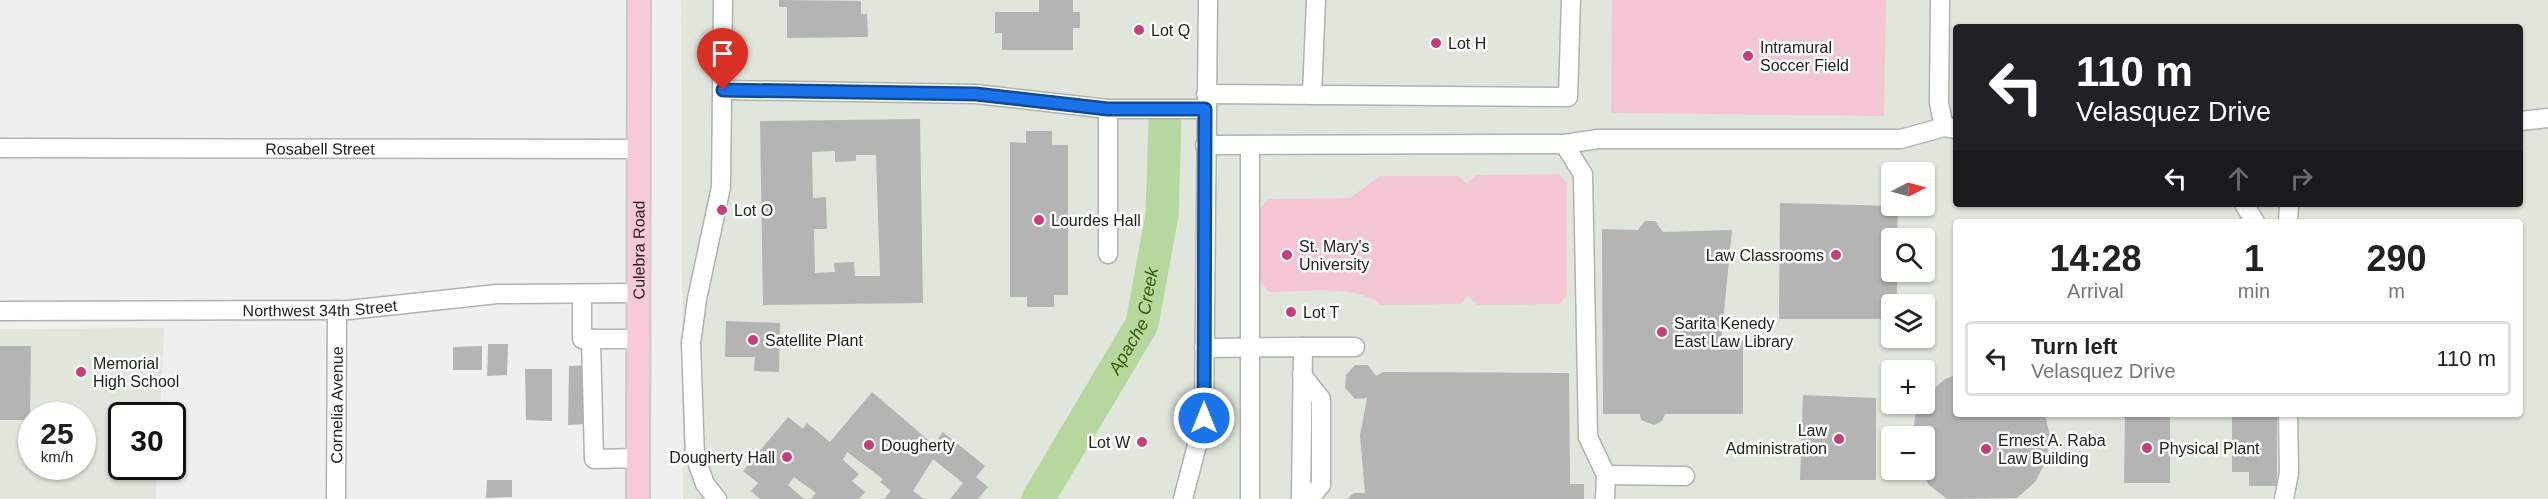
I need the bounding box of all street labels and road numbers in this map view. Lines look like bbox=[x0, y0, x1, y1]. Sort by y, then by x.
street label: Rosabell Street bbox=[265, 140, 375, 157]
street label: Culebra Road bbox=[630, 201, 647, 299]
street label: Northwest 34th Street bbox=[243, 296, 399, 319]
street label: Cornelia Avenue bbox=[328, 346, 345, 464]

